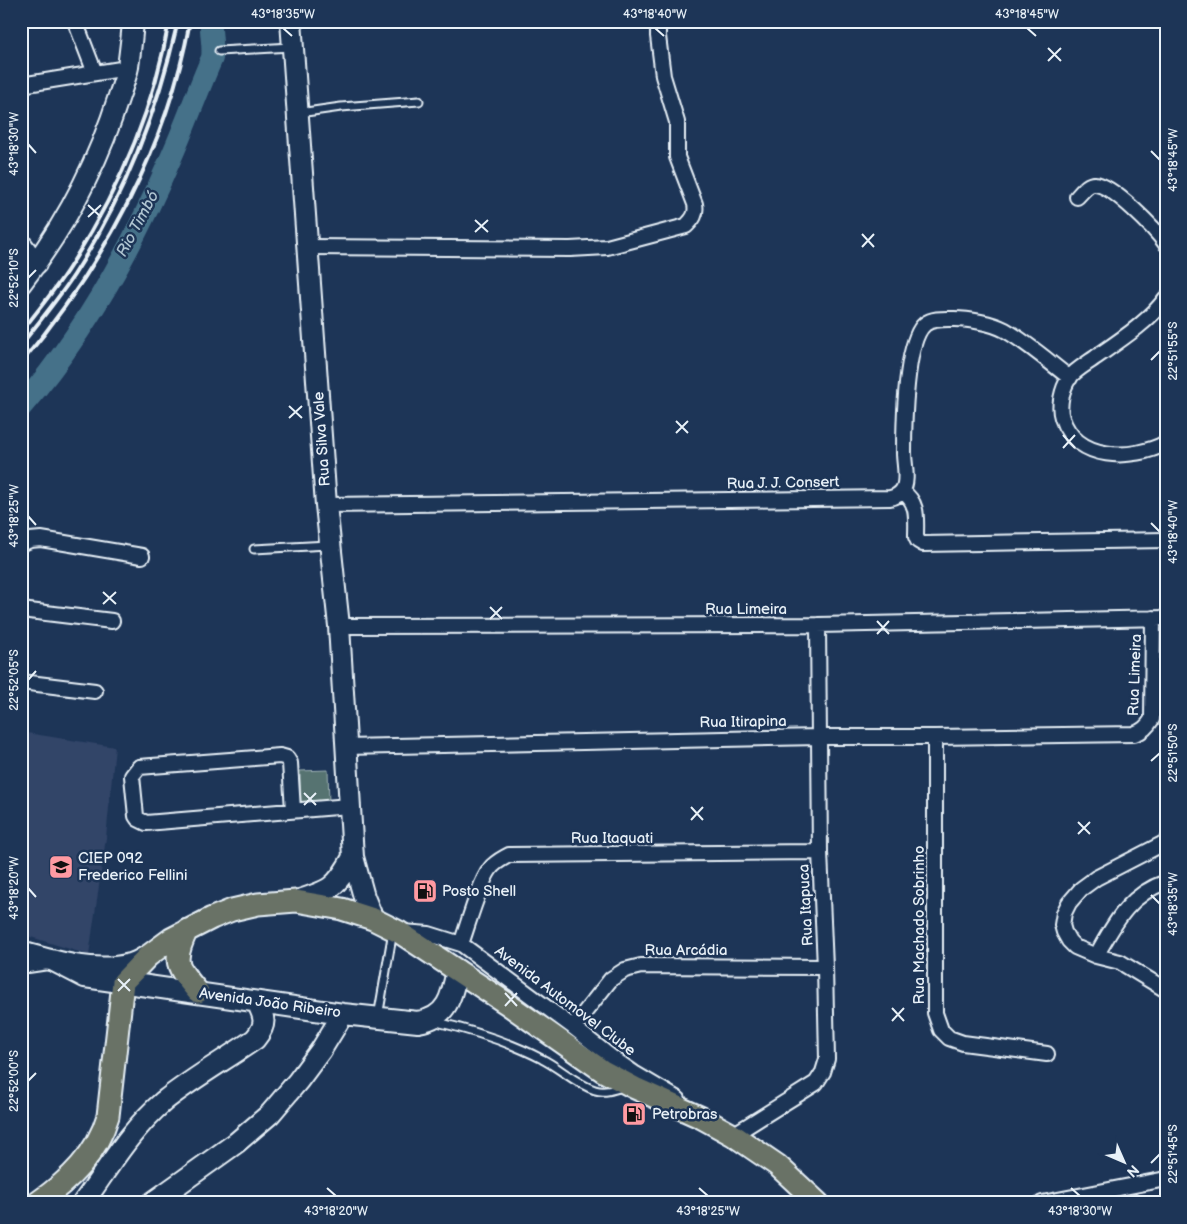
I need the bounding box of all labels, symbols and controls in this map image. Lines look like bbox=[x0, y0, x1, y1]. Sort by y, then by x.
text: 43°18'35"W bbox=[251, 7, 315, 22]
text: 43°18'40"W bbox=[623, 7, 687, 22]
text: 43°18'45"W bbox=[995, 7, 1059, 22]
text: 43°18'30"W bbox=[7, 112, 22, 176]
text: 43°18'45"W bbox=[1166, 128, 1181, 192]
water label: Rio Timbó bbox=[113, 188, 163, 260]
text: 22°52'10"S bbox=[7, 248, 22, 308]
text: 22°51'55"S bbox=[1166, 321, 1181, 381]
street label: Rua Silva Vale bbox=[309, 391, 335, 487]
street label: Rua J. J. Consert bbox=[726, 473, 840, 493]
text: 43°18'25"W bbox=[7, 484, 22, 548]
text: 43°18'40"W bbox=[1166, 500, 1181, 564]
street label: Rua Limeira bbox=[705, 600, 787, 619]
street label: Rua Limeira bbox=[1124, 634, 1146, 716]
text: 22°52'05"S bbox=[7, 649, 22, 711]
street label: Rua Itirapina bbox=[699, 712, 787, 732]
text: 22°51'50"S bbox=[1166, 723, 1181, 783]
street label: Rua Itaquati bbox=[571, 829, 653, 848]
street label: Rua Machado Sobrinho bbox=[910, 846, 929, 1004]
place label: CIEP 092 Frederico Fellini bbox=[78, 849, 187, 885]
school or university icon: CIEP 092 Frederico Fellini bbox=[48, 854, 74, 880]
text: 43°18'20"W bbox=[7, 856, 22, 920]
street label: Rua Itapuca bbox=[794, 863, 818, 947]
text: 43°18'35"W bbox=[1166, 872, 1181, 936]
fuel station icon: Posto Shell bbox=[412, 878, 438, 904]
place label: Posto Shell bbox=[442, 882, 516, 901]
street label: Rua Arcádia bbox=[645, 941, 727, 960]
street label: Avenida Automovel Clube bbox=[491, 942, 639, 1060]
street label: Avenida João Ribeiro bbox=[198, 984, 342, 1022]
text: 22°52'00"S bbox=[7, 1050, 22, 1112]
fuel station icon: Petrobras bbox=[621, 1101, 647, 1127]
place label: Petrobras bbox=[652, 1105, 718, 1124]
text: 22°51'45"S bbox=[1166, 1124, 1181, 1184]
north arrow bbox=[1100, 1136, 1150, 1186]
text: N bbox=[1123, 1161, 1143, 1181]
text: 43°18'20"W bbox=[304, 1204, 368, 1219]
text: 43°18'25"W bbox=[676, 1204, 740, 1219]
text: 43°18'30"W bbox=[1048, 1204, 1112, 1219]

